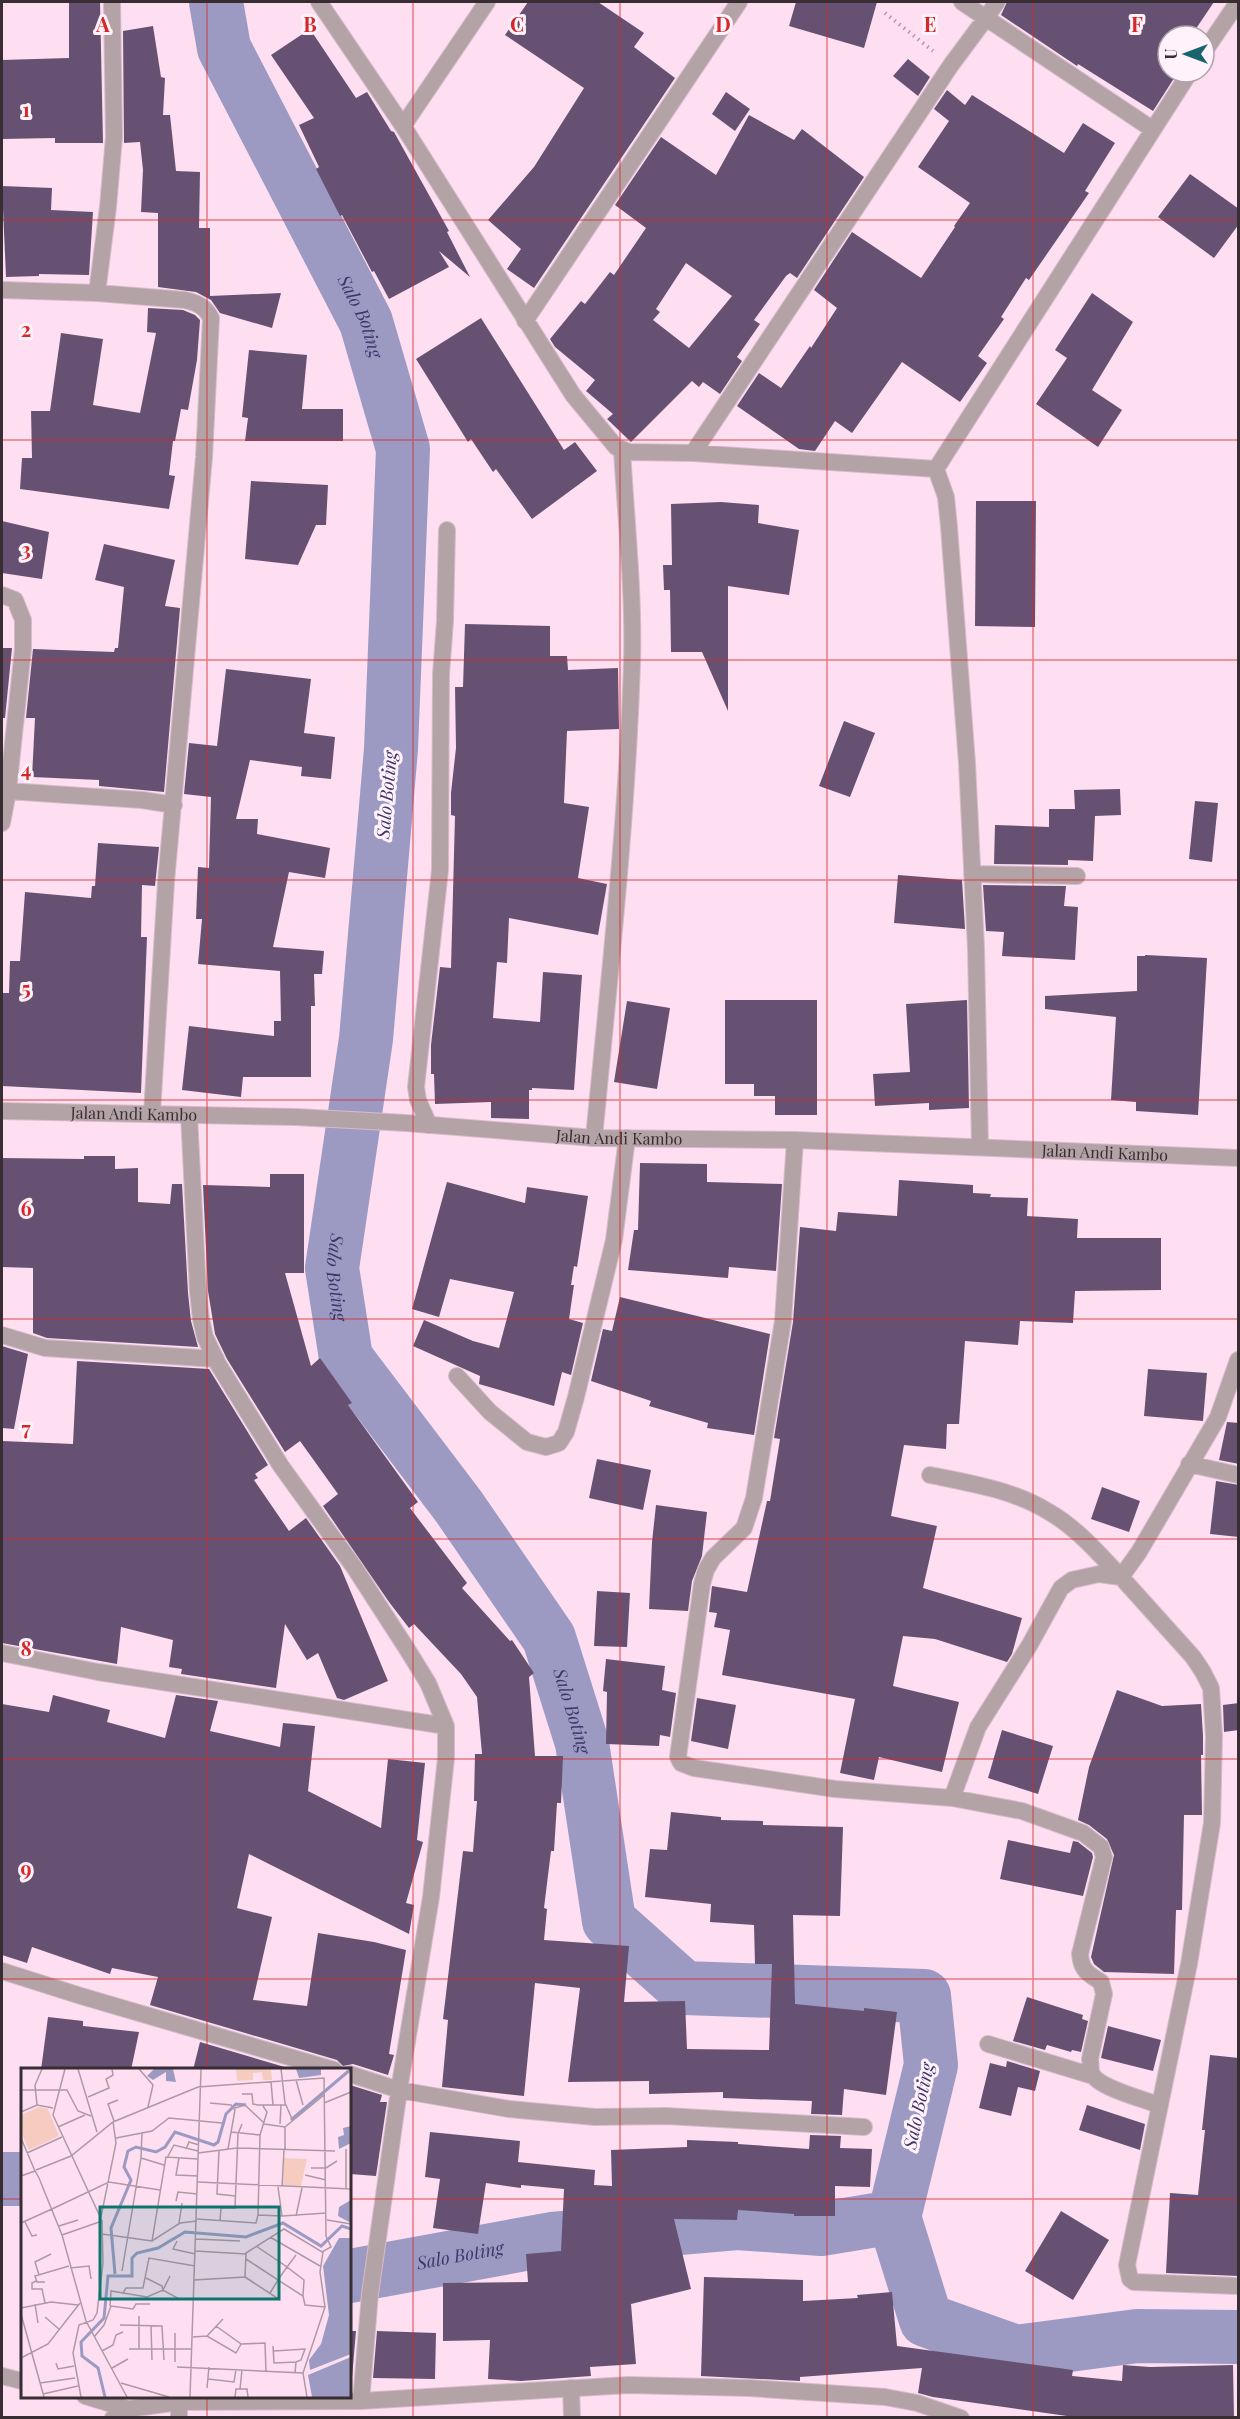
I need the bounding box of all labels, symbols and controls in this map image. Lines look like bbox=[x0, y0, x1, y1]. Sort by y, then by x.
text: A bbox=[95, 10, 110, 37]
text: B bbox=[303, 10, 317, 37]
text: C bbox=[510, 10, 524, 37]
text: D bbox=[715, 10, 731, 37]
text: E bbox=[924, 10, 936, 37]
text: F bbox=[1131, 10, 1143, 37]
north arrow bbox=[1156, 24, 1216, 84]
text: U bbox=[1160, 48, 1181, 60]
text: 1 bbox=[22, 95, 30, 122]
water label: Salo Boting bbox=[332, 270, 389, 362]
text: 2 bbox=[21, 315, 31, 342]
text: 3 bbox=[21, 535, 31, 562]
water label: Salo Boting bbox=[370, 748, 402, 841]
text: 4 bbox=[21, 755, 31, 782]
text: 5 bbox=[21, 974, 31, 1001]
street label: Jalan Andi Kambo bbox=[70, 1101, 198, 1125]
street label: Jalan Andi Kambo bbox=[554, 1124, 683, 1149]
street label: Jalan Andi Kambo bbox=[1040, 1139, 1169, 1165]
text: 6 bbox=[20, 1194, 32, 1221]
water label: Salo Boting bbox=[321, 1231, 353, 1325]
text: 7 bbox=[21, 1414, 31, 1441]
text: 8 bbox=[20, 1634, 32, 1661]
water label: Salo Boting bbox=[548, 1664, 597, 1757]
text: 9 bbox=[20, 1854, 32, 1881]
water label: Salo Boting bbox=[897, 2058, 939, 2152]
inset map bbox=[21, 2068, 351, 2398]
water label: Salo Boting bbox=[414, 2235, 507, 2275]

